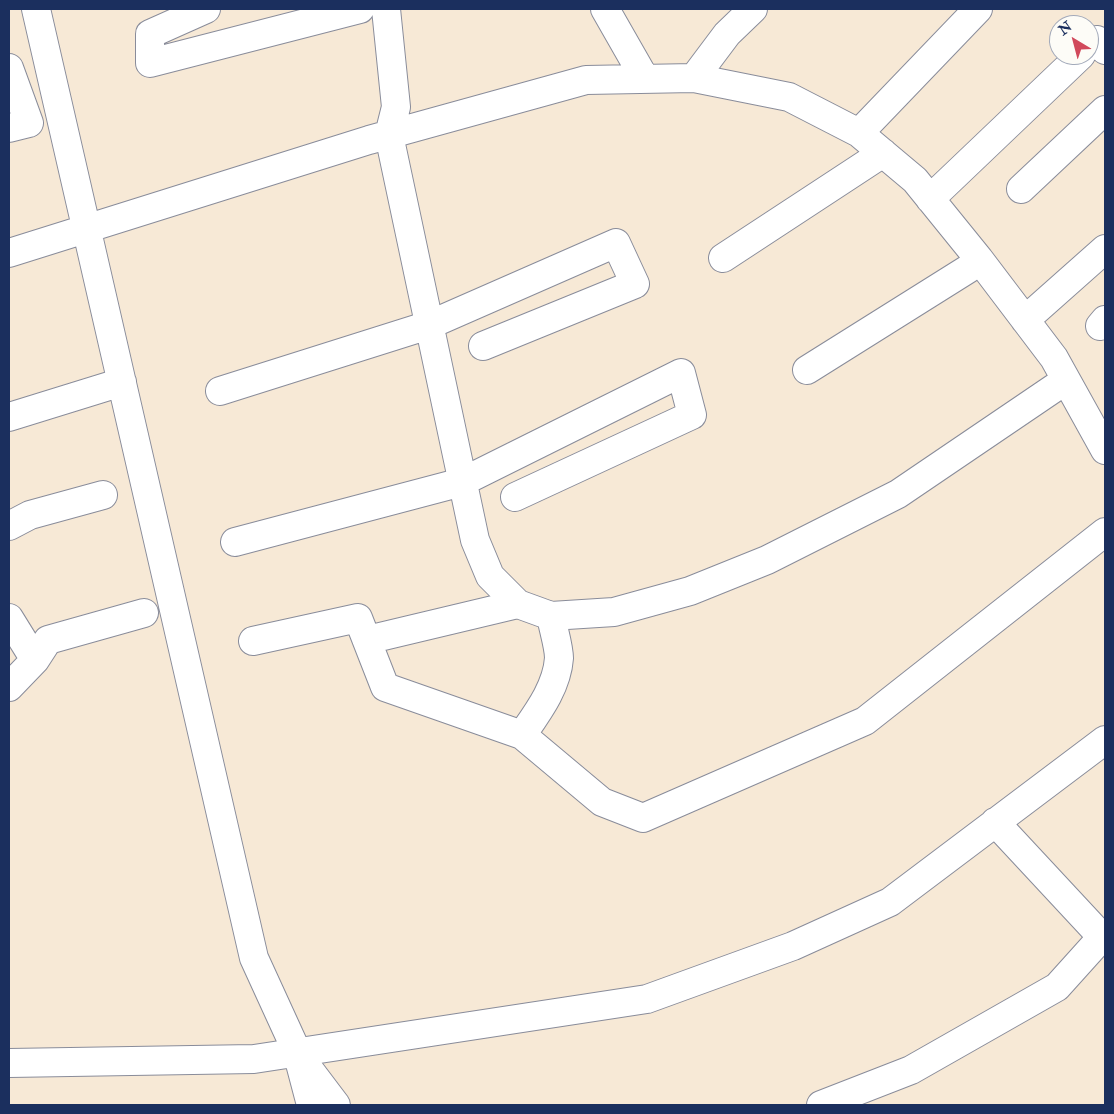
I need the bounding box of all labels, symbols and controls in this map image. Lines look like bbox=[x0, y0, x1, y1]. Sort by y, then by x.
north arrow bbox=[1049, 15, 1099, 65]
text: N bbox=[1055, 18, 1075, 39]

